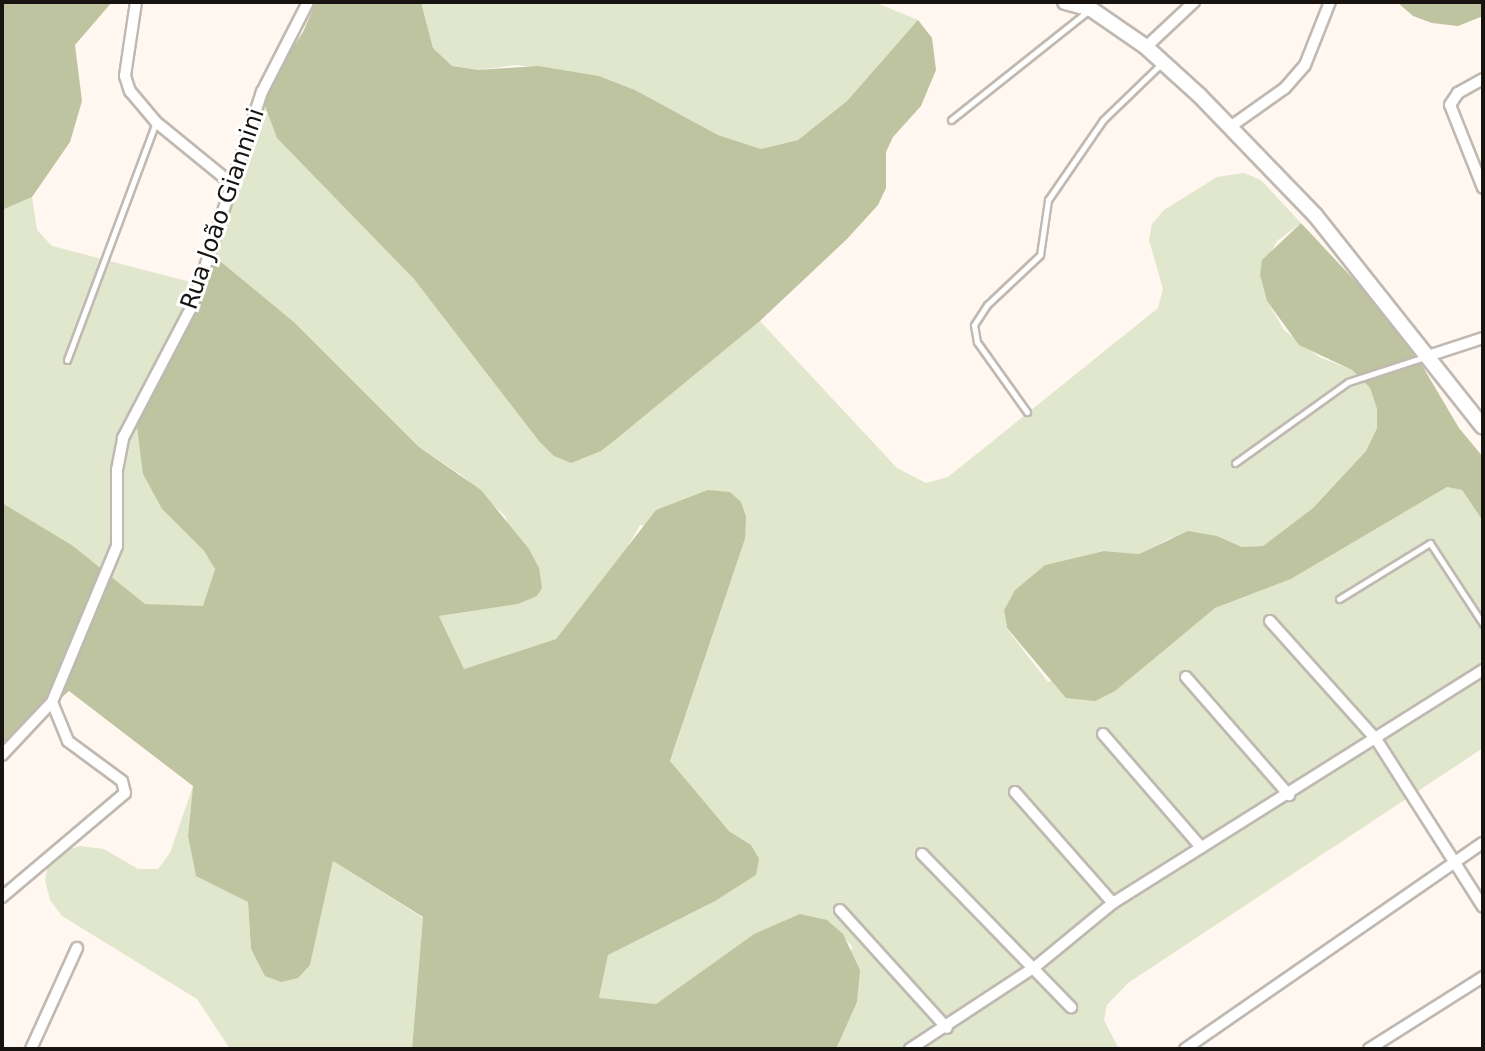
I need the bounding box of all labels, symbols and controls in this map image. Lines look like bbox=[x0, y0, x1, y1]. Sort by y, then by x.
street label: Rua João Giannini bbox=[175, 105, 271, 313]

